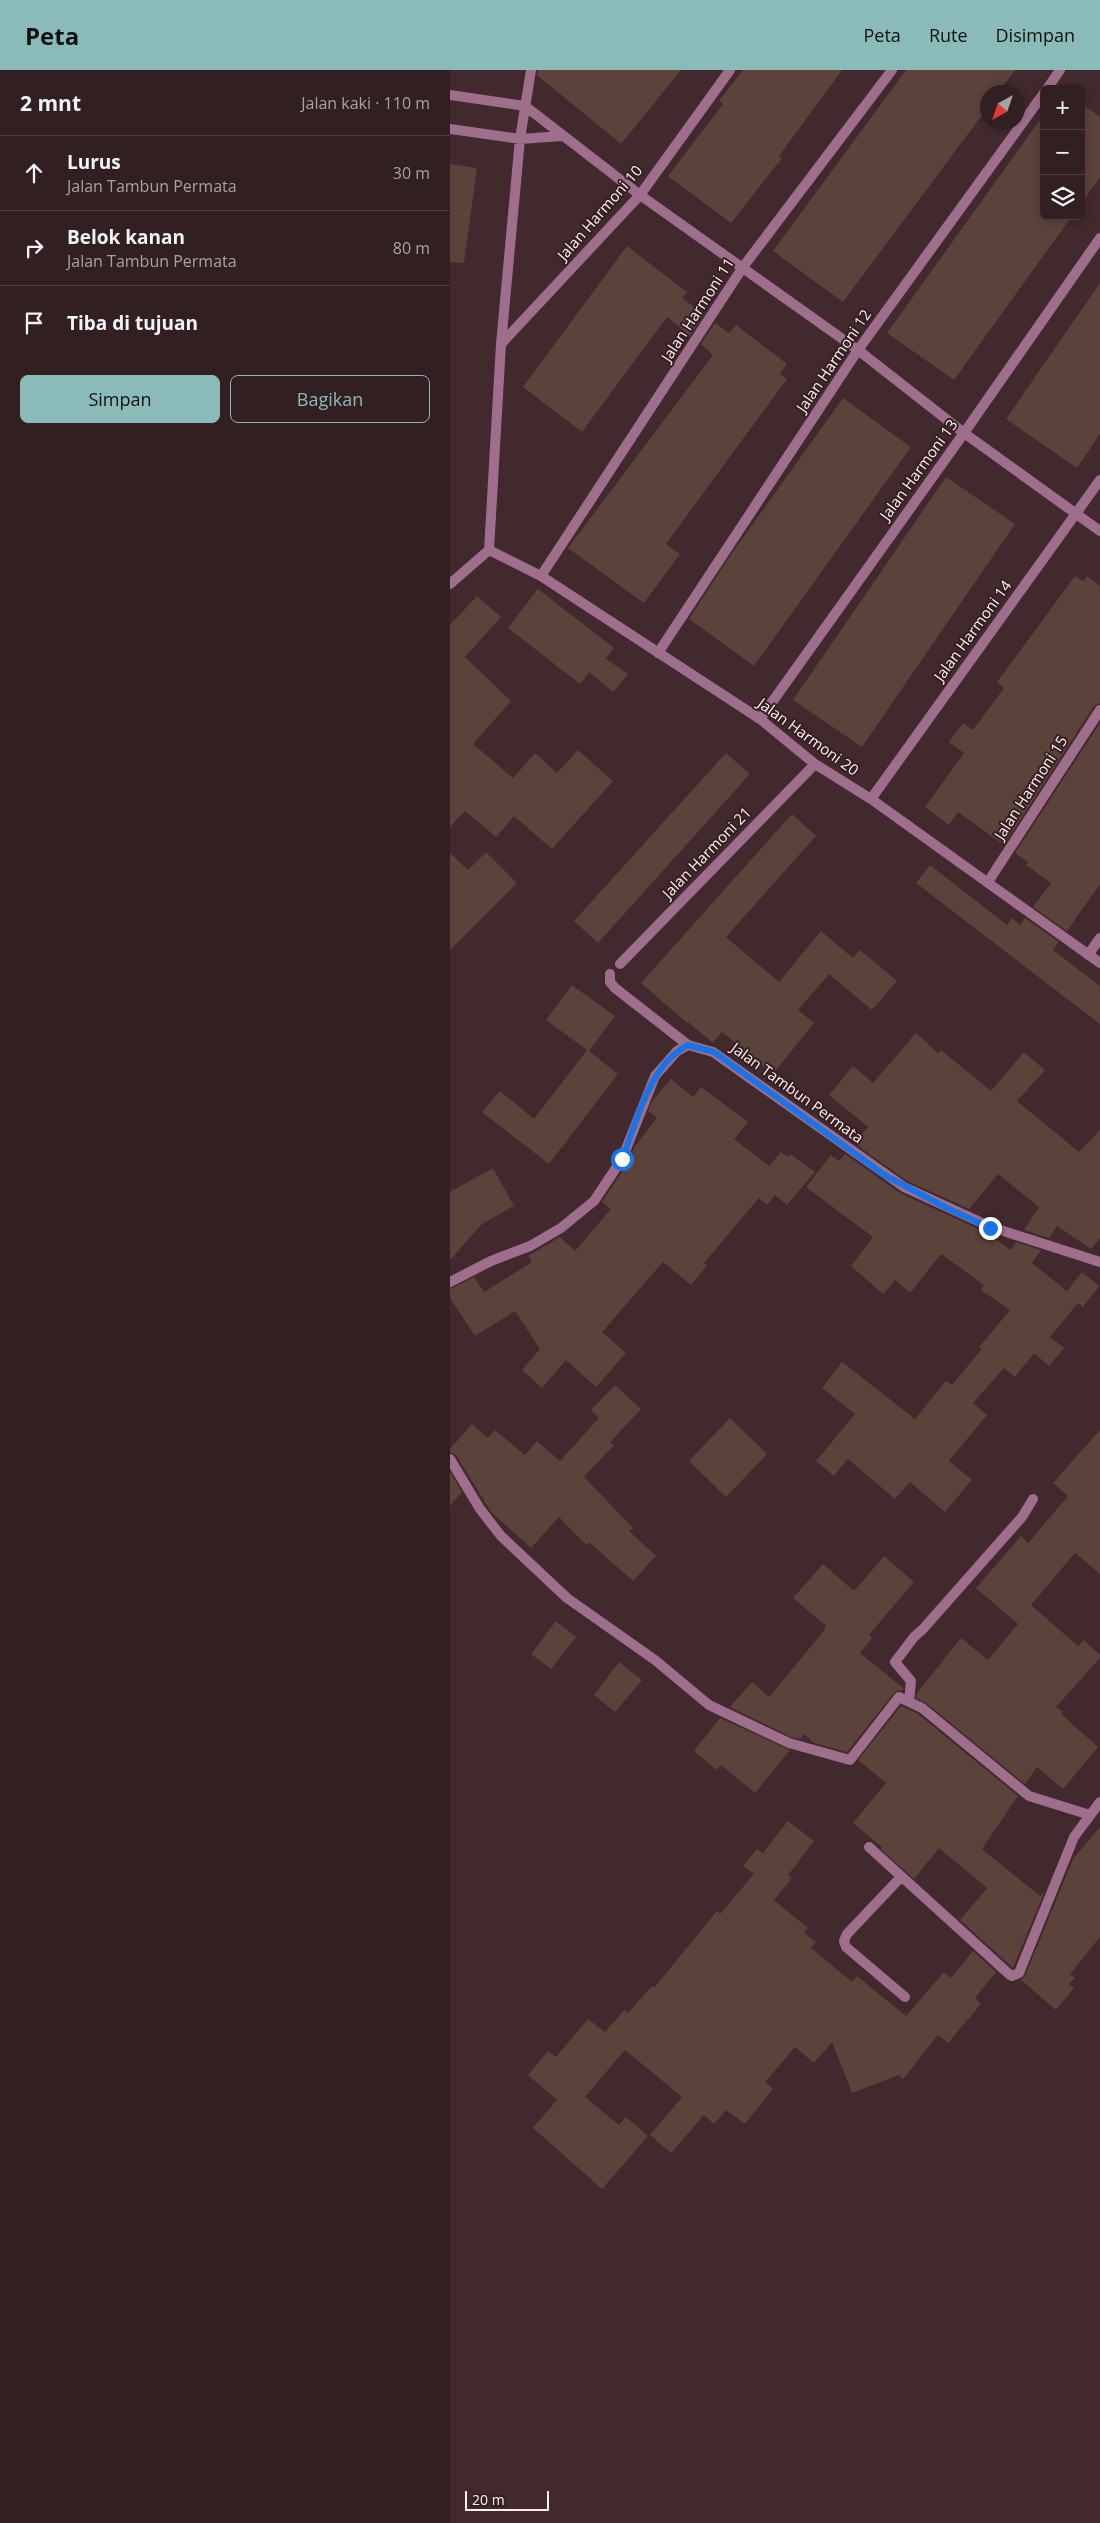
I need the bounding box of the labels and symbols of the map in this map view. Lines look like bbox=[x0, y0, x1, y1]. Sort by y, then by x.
north arrow bbox=[980, 85, 1025, 130]
street label: Jalan Harmoni 10 bbox=[551, 160, 646, 266]
street label: Jalan Harmoni 11 bbox=[655, 254, 738, 367]
street label: Jalan Harmoni 12 bbox=[790, 305, 875, 417]
street label: Jalan Harmoni 13 bbox=[874, 415, 962, 525]
street label: Jalan Harmoni 14 bbox=[928, 576, 1016, 686]
street label: Jalan Harmoni 20 bbox=[753, 692, 863, 780]
street label: Jalan Harmoni 15 bbox=[988, 732, 1071, 845]
street label: Jalan Harmoni 21 bbox=[656, 802, 755, 904]
street label: Jalan Tambun Permata bbox=[726, 1036, 868, 1147]
route start bbox=[611, 1148, 634, 1171]
route end bbox=[979, 1217, 1002, 1240]
scale bar bbox=[465, 2488, 549, 2511]

